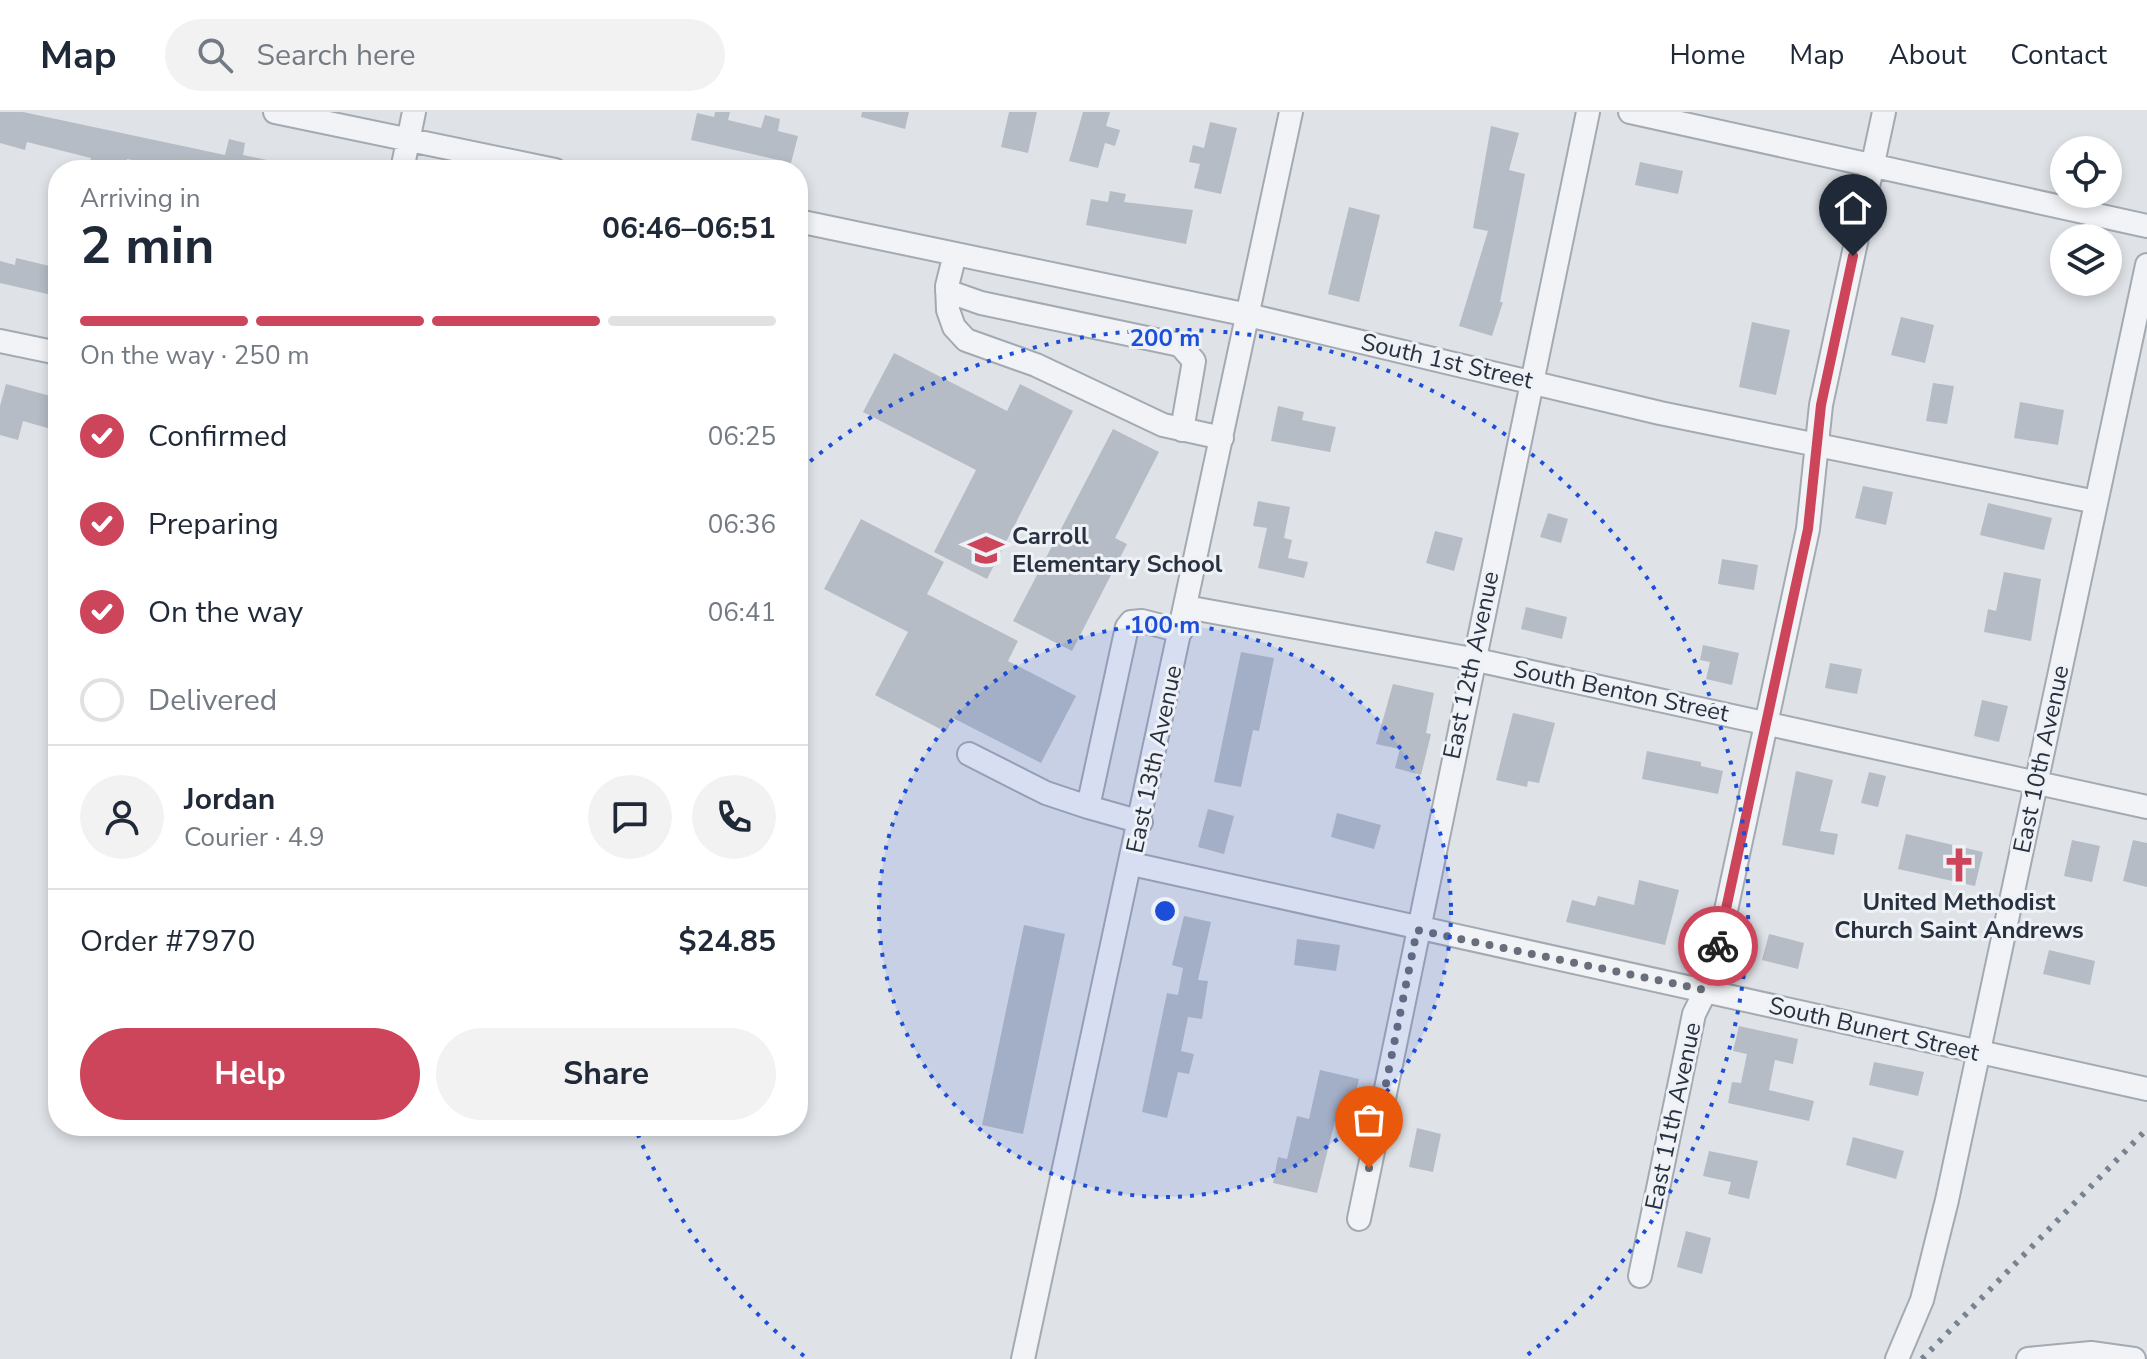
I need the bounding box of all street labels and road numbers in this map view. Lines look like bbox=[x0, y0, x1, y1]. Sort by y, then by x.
street label: South 1st Street bbox=[1358, 326, 1537, 396]
street label: East 12th Avenue bbox=[1435, 568, 1507, 762]
street label: South Benton Street bbox=[1510, 653, 1732, 730]
street label: East 13th Avenue bbox=[1118, 662, 1190, 856]
street label: East 10th Avenue bbox=[2005, 662, 2077, 856]
street label: South Bunert Street bbox=[1766, 989, 1983, 1069]
street label: East 11th Avenue bbox=[1637, 1019, 1709, 1213]

